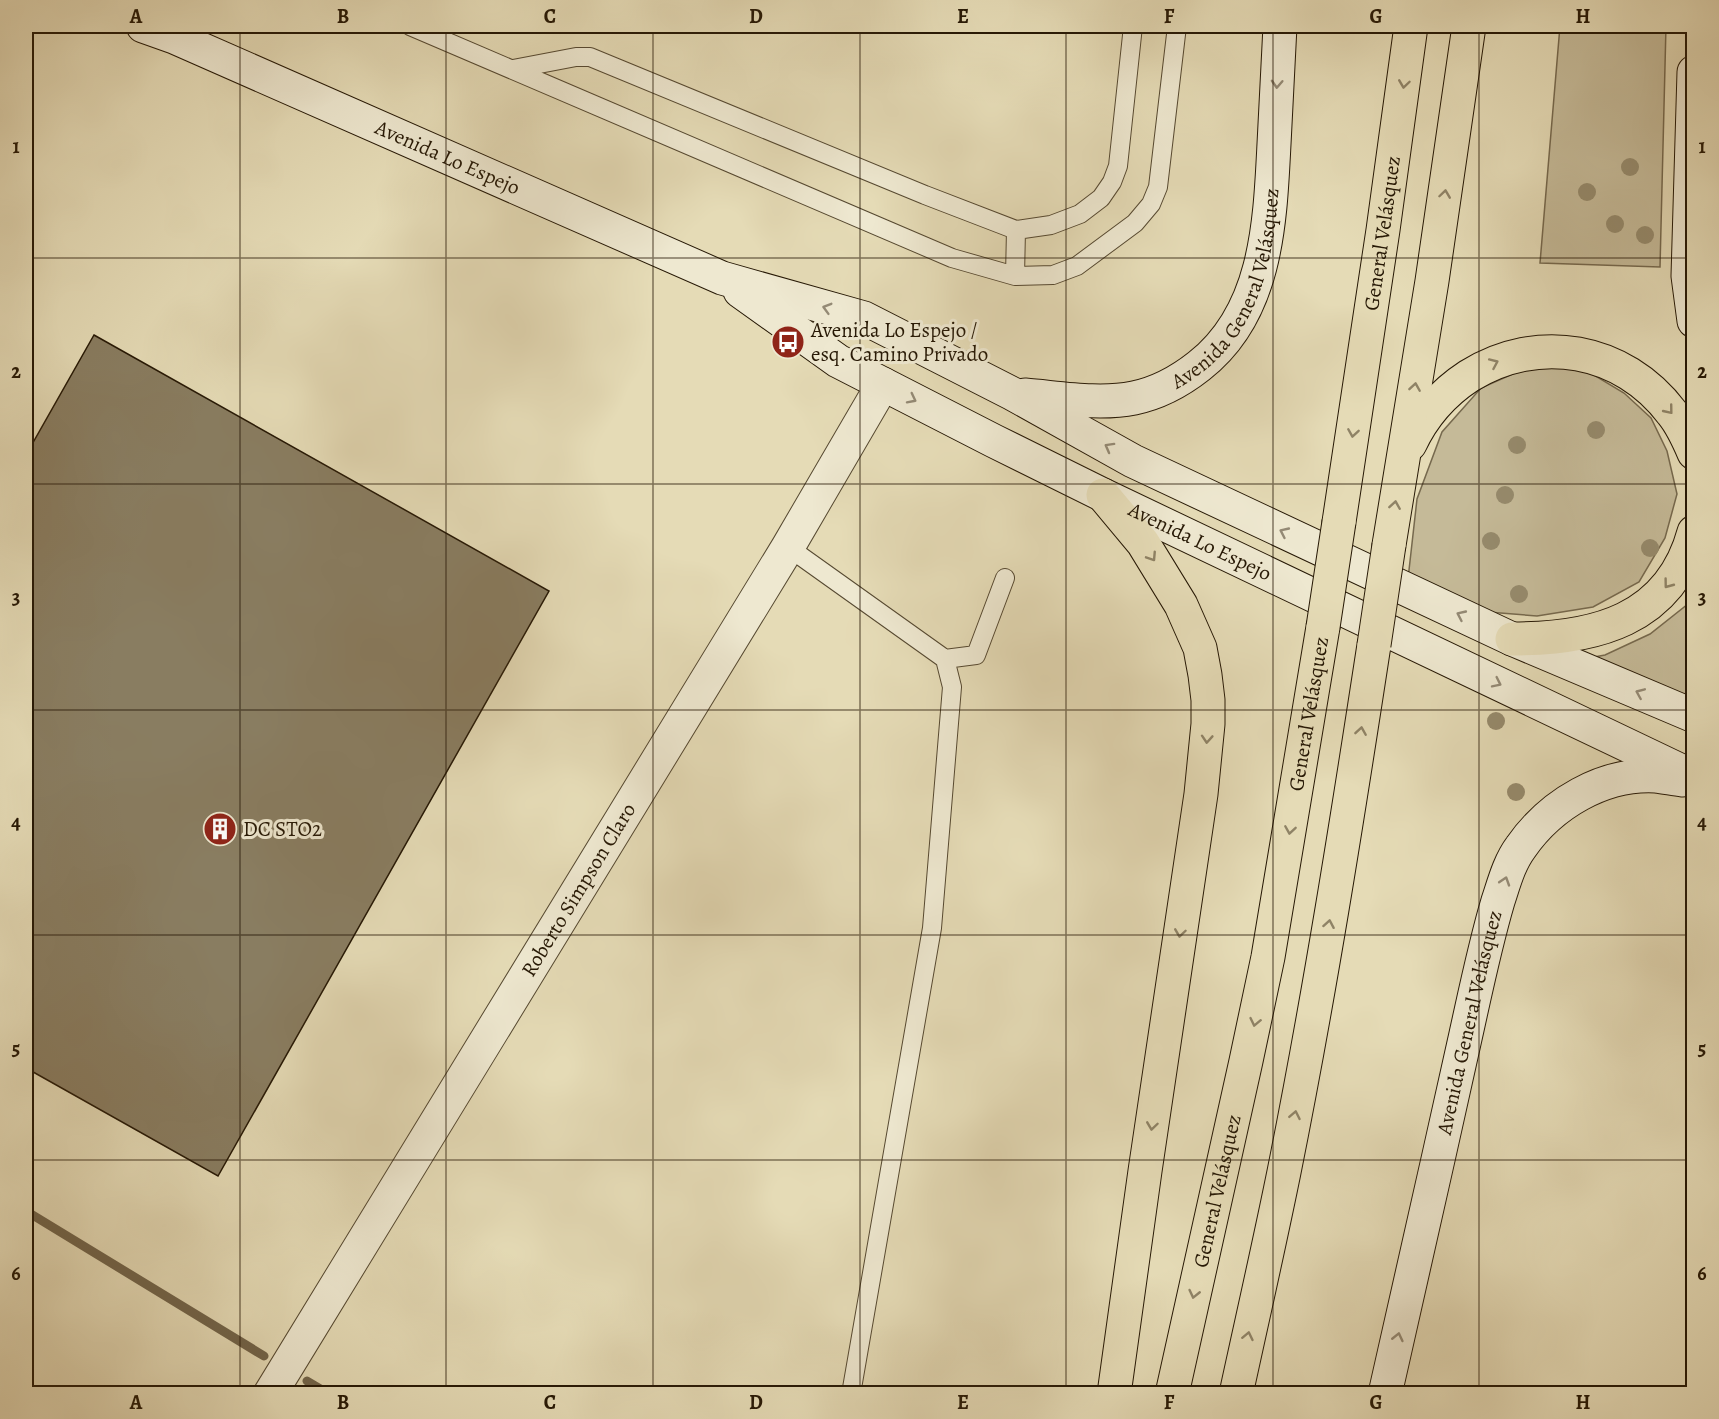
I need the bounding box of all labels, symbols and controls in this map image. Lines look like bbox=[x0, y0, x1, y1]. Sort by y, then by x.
text: A bbox=[129, 3, 143, 30]
text: B bbox=[337, 3, 349, 30]
text: C bbox=[544, 3, 556, 30]
text: D bbox=[749, 3, 763, 30]
text: E bbox=[957, 3, 969, 30]
text: F bbox=[1164, 3, 1175, 30]
text: G bbox=[1369, 3, 1383, 30]
text: H bbox=[1576, 3, 1591, 30]
one-way arrow bbox=[1271, 79, 1284, 88]
one-way arrow bbox=[1398, 79, 1410, 88]
street label: Avenida Lo Espejo bbox=[370, 113, 525, 202]
text: 1 bbox=[12, 133, 20, 160]
text: 1 bbox=[1698, 133, 1706, 160]
street label: General Velásquez bbox=[1357, 154, 1407, 313]
street label: Avenida General Velásquez bbox=[1165, 187, 1285, 396]
one-way arrow bbox=[1438, 189, 1451, 199]
one-way arrow bbox=[822, 303, 833, 315]
place label: Avenida Lo Espejo / esq. Camino Privado bbox=[810, 316, 988, 368]
bus stop icon: Avenida Lo Espejo / esq. Camino Privado bbox=[770, 324, 806, 360]
text: 2 bbox=[11, 358, 21, 385]
one-way arrow bbox=[1488, 358, 1499, 370]
text: 2 bbox=[1697, 358, 1707, 385]
one-way arrow bbox=[1408, 382, 1420, 391]
one-way arrow bbox=[906, 392, 917, 403]
one-way arrow bbox=[1662, 403, 1673, 414]
one-way arrow bbox=[1347, 429, 1359, 438]
one-way arrow bbox=[1105, 443, 1115, 455]
street label: Avenida Lo Espejo bbox=[1123, 495, 1276, 587]
one-way arrow bbox=[1389, 501, 1401, 510]
one-way arrow bbox=[1280, 528, 1291, 540]
one-way arrow bbox=[1145, 551, 1157, 561]
one-way arrow bbox=[1664, 578, 1675, 589]
text: 3 bbox=[12, 584, 20, 611]
text: 3 bbox=[1698, 584, 1706, 611]
one-way arrow bbox=[1456, 611, 1467, 623]
street label: General Velásquez bbox=[1282, 634, 1335, 793]
one-way arrow bbox=[1491, 676, 1502, 688]
one-way arrow bbox=[1635, 688, 1646, 700]
one-way arrow bbox=[1354, 726, 1366, 736]
one-way arrow bbox=[1201, 735, 1214, 744]
street label: Roberto Simpson Claro bbox=[515, 798, 642, 982]
text: 4 bbox=[11, 809, 21, 836]
text: 4 bbox=[1697, 809, 1707, 836]
building icon: DC STO2 bbox=[202, 811, 238, 847]
place label: DC STO2 bbox=[243, 815, 322, 843]
one-way arrow bbox=[1284, 825, 1297, 835]
one-way arrow bbox=[1497, 876, 1510, 887]
street label: Avenida General Velásquez bbox=[1430, 907, 1509, 1138]
one-way arrow bbox=[1323, 919, 1335, 928]
one-way arrow bbox=[1175, 928, 1187, 937]
one-way arrow bbox=[1249, 1016, 1262, 1026]
text: 5 bbox=[12, 1035, 20, 1062]
text: 5 bbox=[1698, 1035, 1706, 1062]
one-way arrow bbox=[1288, 1111, 1301, 1121]
street label: General Velásquez bbox=[1187, 1112, 1248, 1270]
one-way arrow bbox=[1146, 1121, 1158, 1130]
text: 6 bbox=[11, 1260, 21, 1287]
text: 6 bbox=[1697, 1260, 1707, 1287]
one-way arrow bbox=[1189, 1289, 1202, 1299]
one-way arrow bbox=[1241, 1332, 1254, 1342]
one-way arrow bbox=[1391, 1332, 1404, 1342]
text: A bbox=[129, 1389, 143, 1416]
text: B bbox=[337, 1389, 349, 1416]
text: C bbox=[544, 1389, 556, 1416]
text: D bbox=[749, 1389, 763, 1416]
text: E bbox=[957, 1389, 969, 1416]
text: F bbox=[1164, 1389, 1175, 1416]
text: G bbox=[1369, 1389, 1383, 1416]
text: H bbox=[1576, 1389, 1591, 1416]

